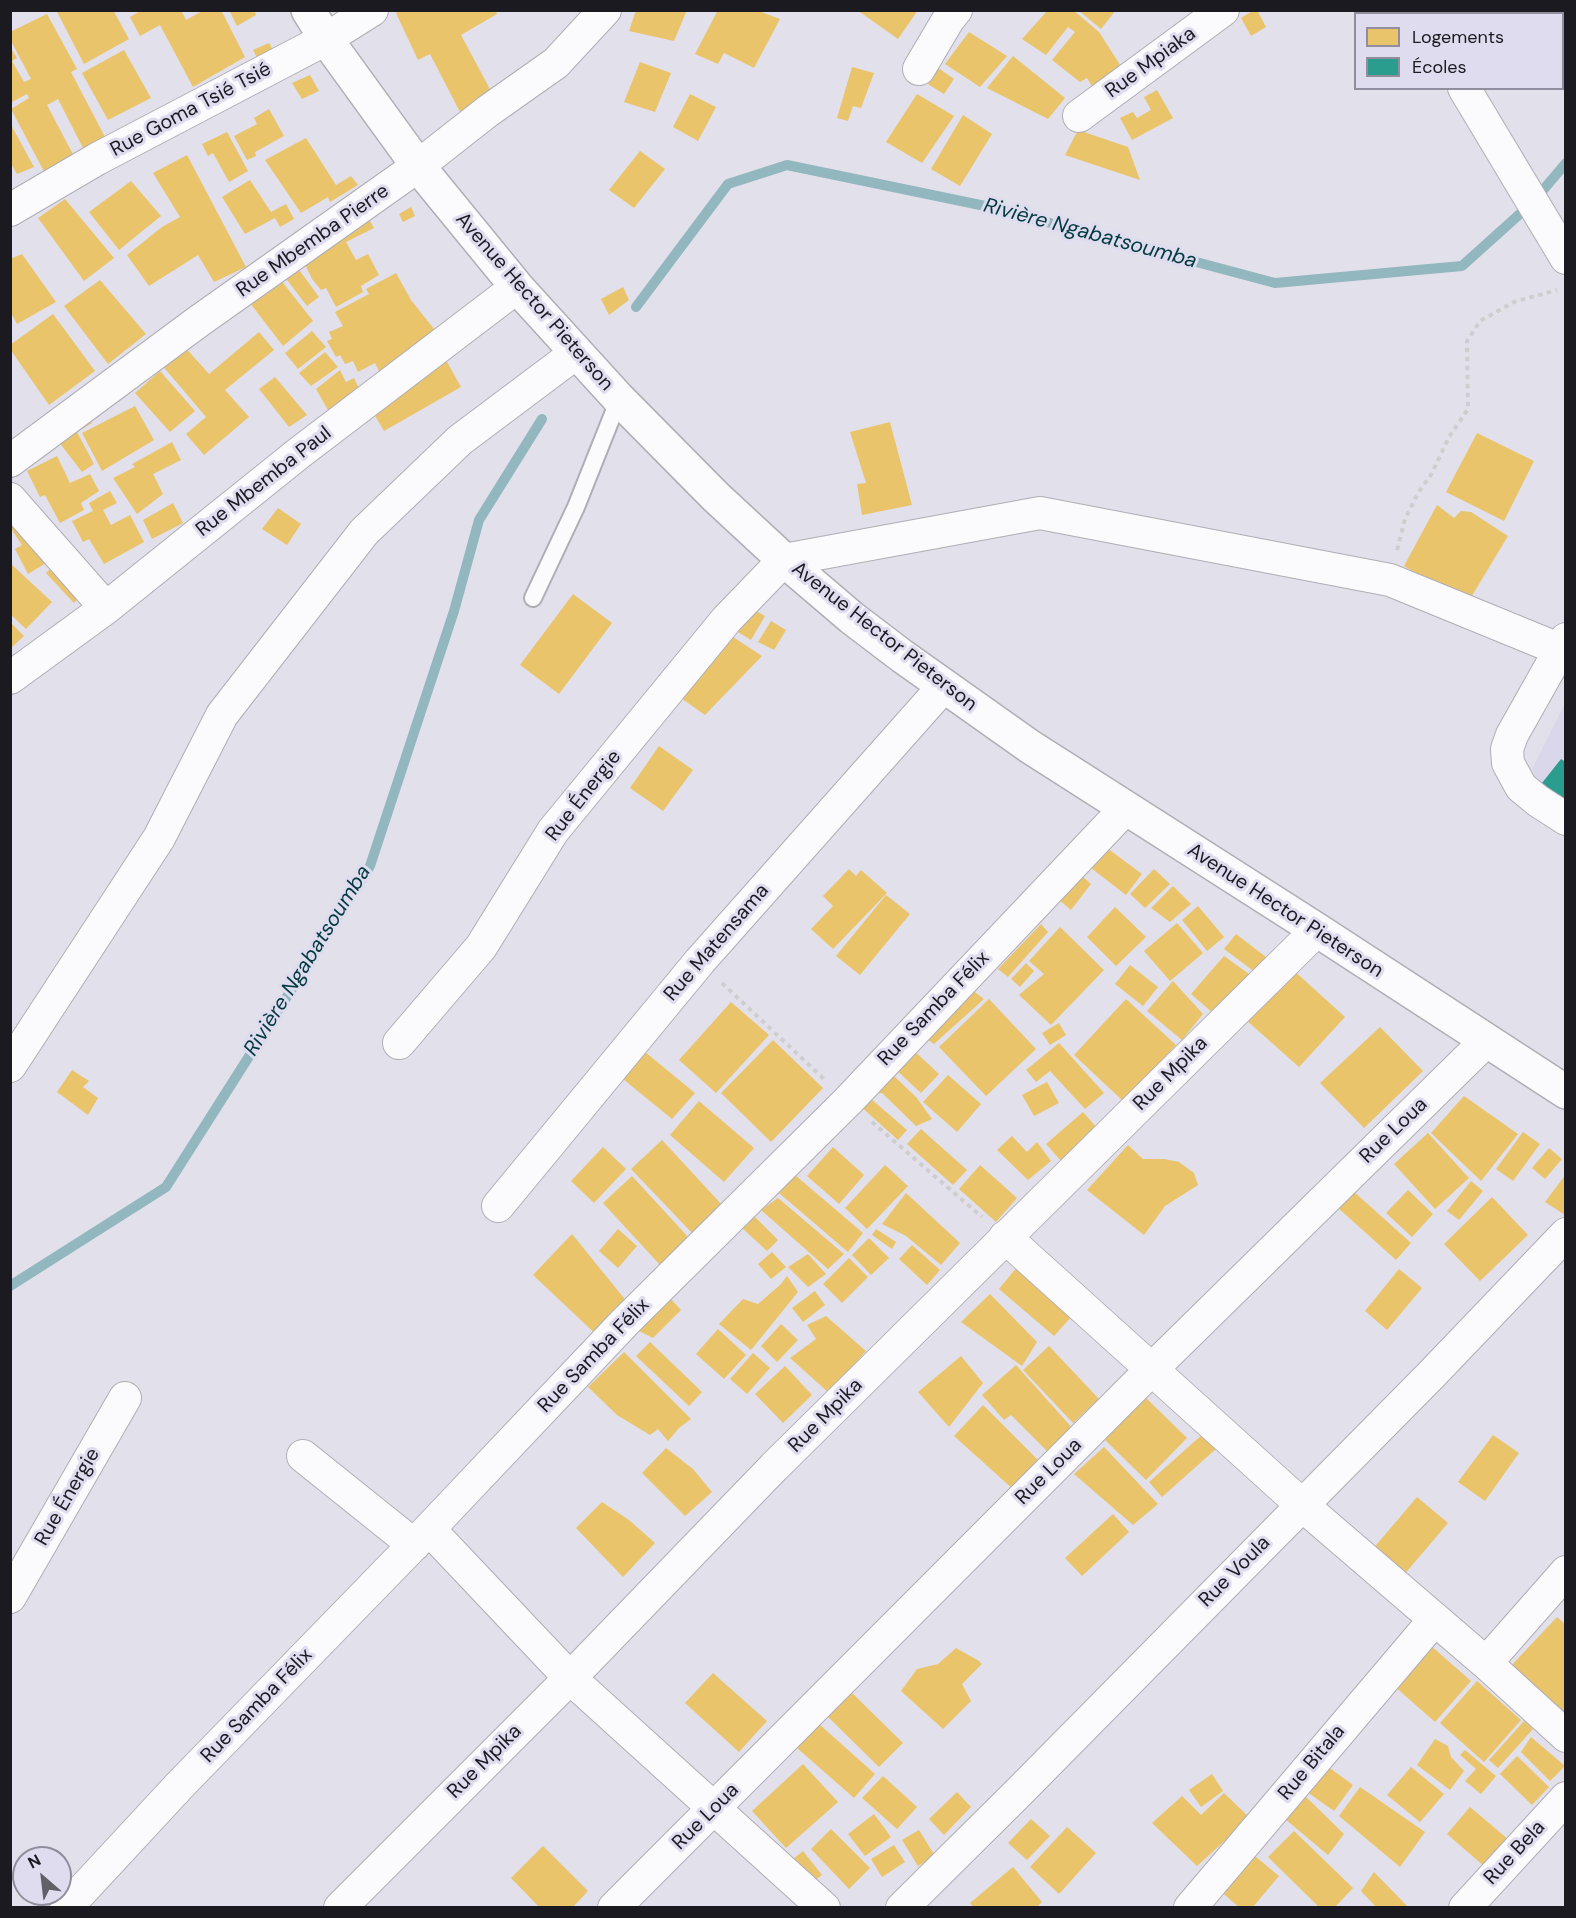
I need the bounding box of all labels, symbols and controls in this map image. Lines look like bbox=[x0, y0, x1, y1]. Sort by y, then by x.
legend bbox=[1354, 12, 1564, 90]
street label: Rue Mpiaka bbox=[1101, 22, 1201, 104]
text: Logements bbox=[1412, 25, 1504, 49]
text: Écoles bbox=[1412, 55, 1466, 79]
street label: Rue Goma Tsié Tsié bbox=[107, 58, 275, 162]
street label: Rue Mbemba Pierre bbox=[232, 179, 394, 303]
water label: Rivière Ngabatsoumba bbox=[981, 193, 1199, 275]
street label: Avenue Hector Pieterson bbox=[450, 208, 618, 396]
street label: Rue Mbemba Paul bbox=[192, 422, 336, 542]
street label: Avenue Hector Pieterson bbox=[787, 557, 981, 717]
street label: Rue Énergie bbox=[541, 746, 627, 846]
street label: Avenue Hector Pieterson bbox=[1183, 839, 1387, 983]
water label: Rivière Ngabatsoumba bbox=[239, 861, 377, 1061]
street label: Rue Matensama bbox=[660, 879, 774, 1007]
street label: Rue Samba Félix bbox=[873, 947, 995, 1071]
street label: Rue Mpika bbox=[1129, 1032, 1213, 1116]
street label: Rue Loua bbox=[1355, 1093, 1433, 1169]
street label: Rue Samba Félix bbox=[533, 1294, 655, 1418]
street label: Rue Mpika bbox=[784, 1374, 868, 1458]
street label: Rue Loua bbox=[1011, 1434, 1087, 1510]
street label: Rue Énergie bbox=[30, 1444, 106, 1550]
street label: Rue Voula bbox=[1194, 1531, 1276, 1613]
street label: Rue Samba Félix bbox=[196, 1644, 318, 1768]
street label: Rue Mpika bbox=[443, 1720, 527, 1804]
street label: Rue Bitala bbox=[1274, 1720, 1350, 1806]
street label: Rue Loua bbox=[668, 1779, 744, 1855]
street label: Rue Bela bbox=[1479, 1816, 1551, 1890]
north arrow bbox=[12, 1846, 72, 1906]
text: N bbox=[24, 1849, 44, 1873]

